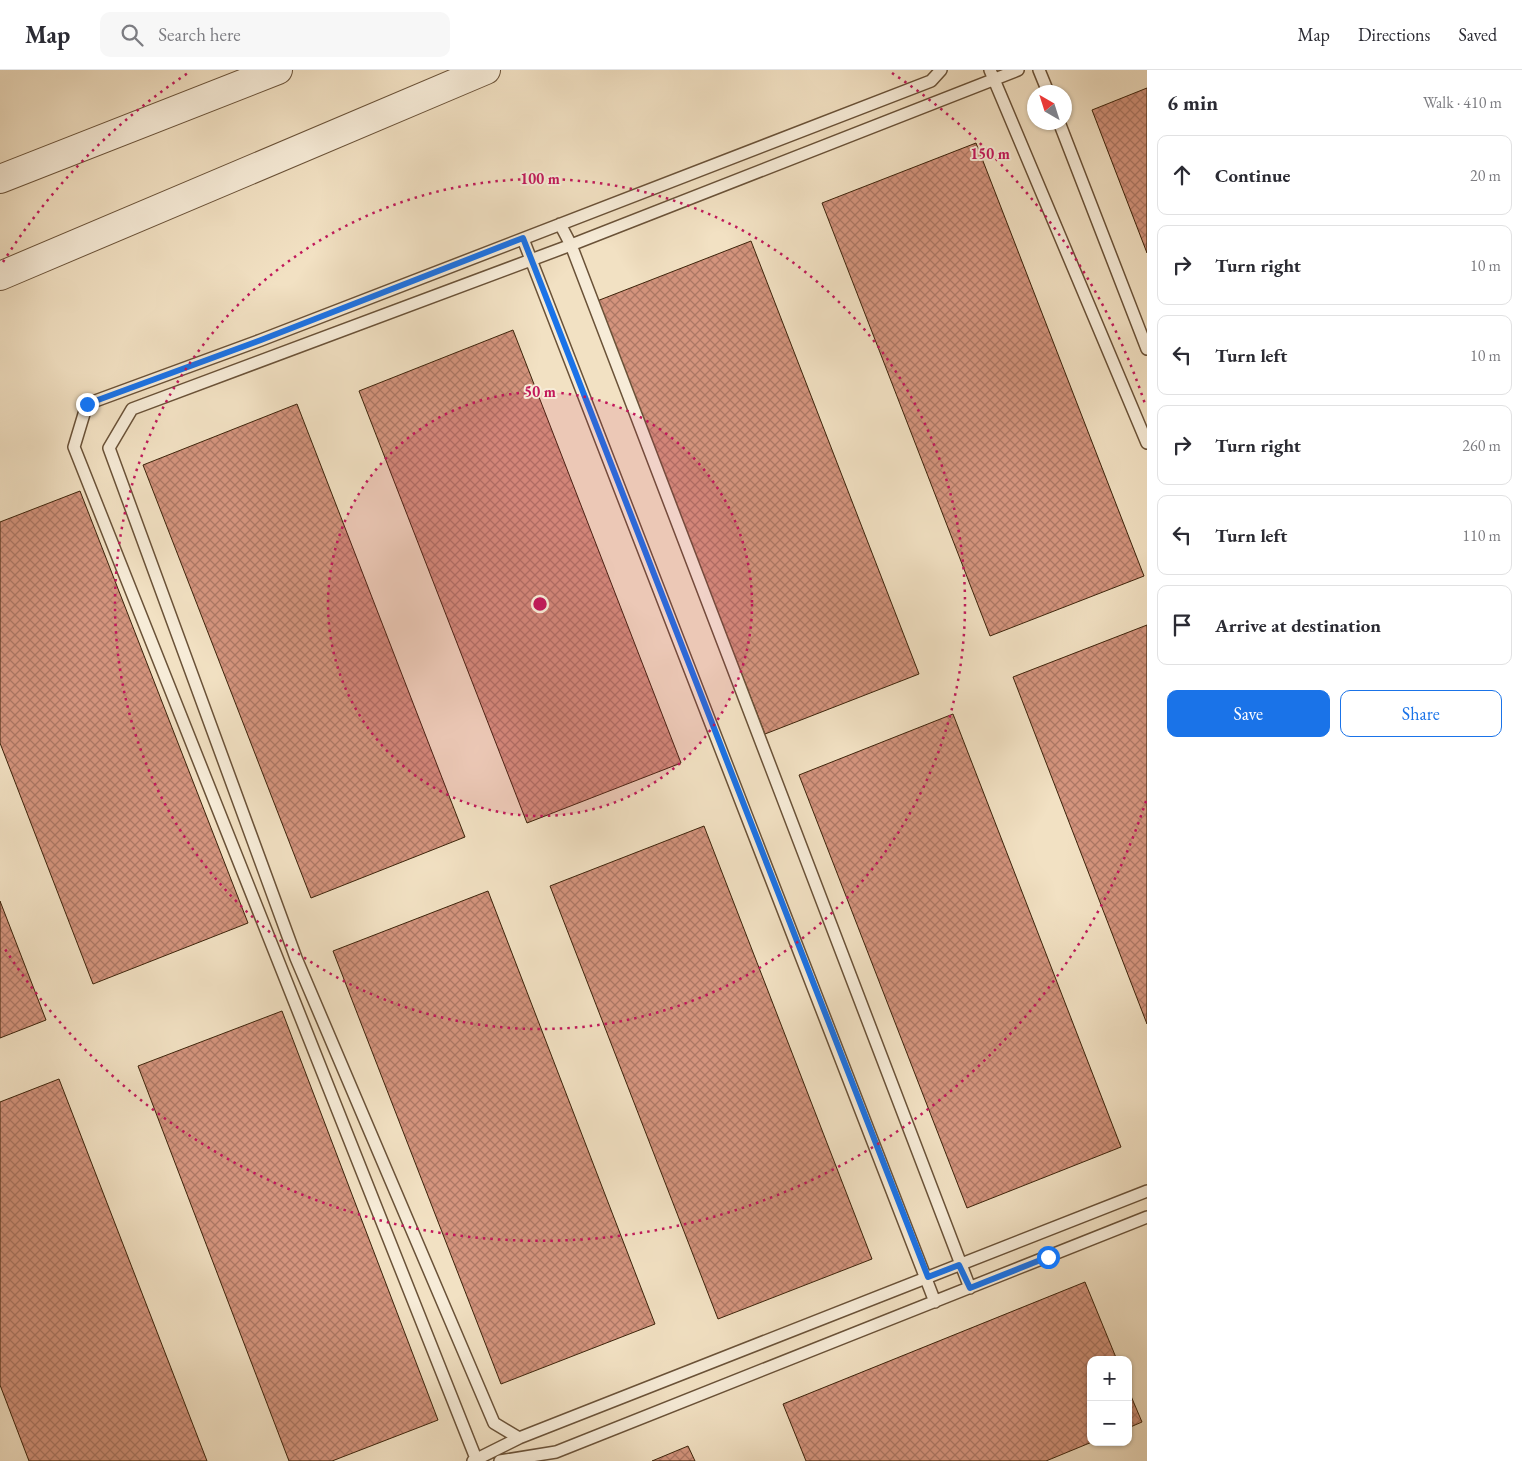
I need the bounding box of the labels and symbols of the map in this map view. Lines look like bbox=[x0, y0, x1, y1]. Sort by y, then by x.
north arrow bbox=[1027, 85, 1072, 130]
text: 150 m bbox=[970, 144, 1010, 163]
text: 100 m bbox=[520, 169, 560, 188]
text: 50 m bbox=[524, 382, 556, 401]
route end bbox=[76, 393, 99, 416]
centre of rings bbox=[531, 595, 549, 613]
route start bbox=[1037, 1246, 1060, 1269]

